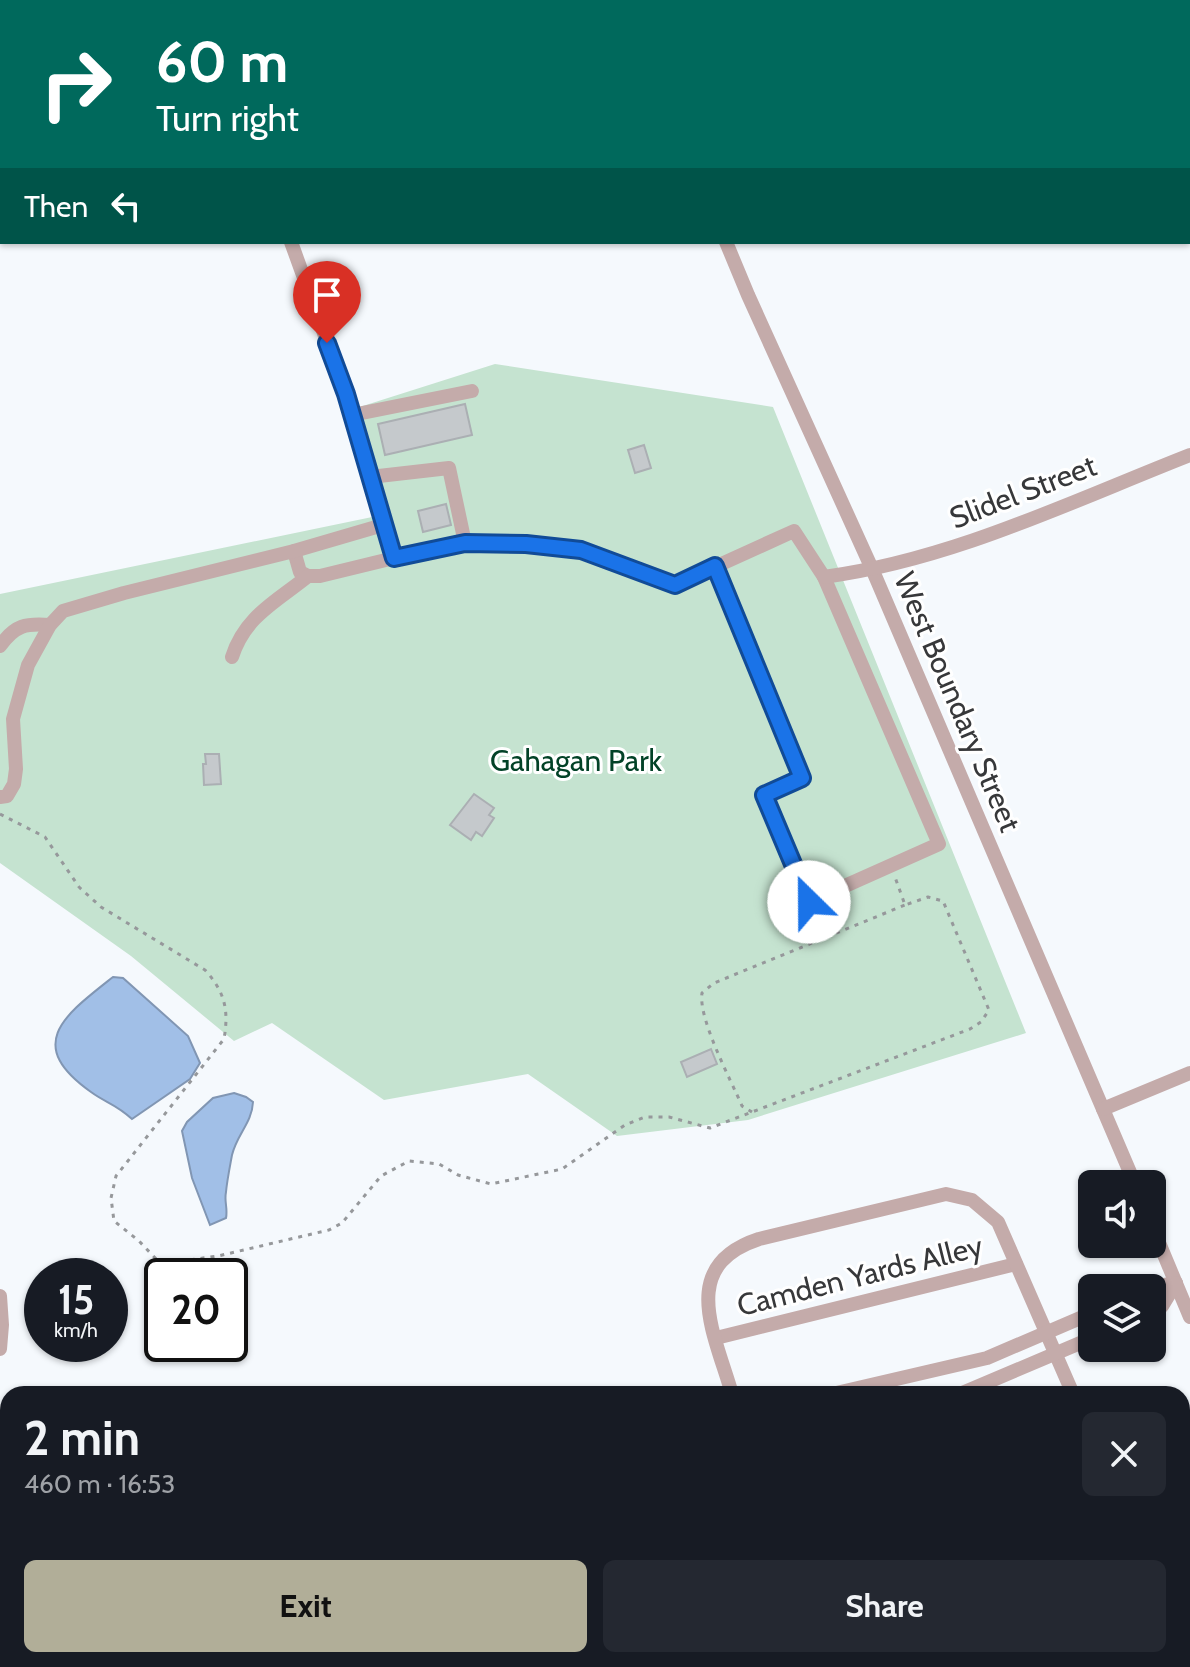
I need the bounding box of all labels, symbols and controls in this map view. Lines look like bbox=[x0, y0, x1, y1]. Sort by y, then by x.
text: 60 m bbox=[156, 28, 288, 96]
icon: right bbox=[24, 32, 128, 136]
text: Turn right bbox=[156, 96, 299, 140]
icon: left bbox=[104, 184, 148, 228]
text: Then bbox=[24, 188, 88, 225]
pin bbox=[293, 261, 361, 343]
icon: arrive bbox=[305, 273, 349, 317]
street label: Slidel Street bbox=[944, 447, 1101, 536]
street label: West Boundary Street bbox=[886, 566, 1029, 837]
park label: Gahagan Park bbox=[490, 742, 663, 779]
position arrow bbox=[767, 860, 851, 944]
map controls bbox=[1078, 1170, 1166, 1362]
button: sound bbox=[1078, 1170, 1166, 1258]
street label: Camden Yards Alley bbox=[733, 1227, 986, 1324]
speed limit sign: 20 bbox=[144, 1258, 248, 1362]
button: layers bbox=[1078, 1274, 1166, 1362]
text: 15 bbox=[58, 1275, 94, 1324]
text: km/h bbox=[54, 1318, 98, 1342]
text: 2 min bbox=[24, 1409, 140, 1467]
button: close bbox=[1082, 1412, 1166, 1496]
text: 460 m · 16:53 bbox=[24, 1468, 175, 1500]
button: Exit bbox=[24, 1560, 587, 1652]
button: Share bbox=[603, 1560, 1166, 1652]

